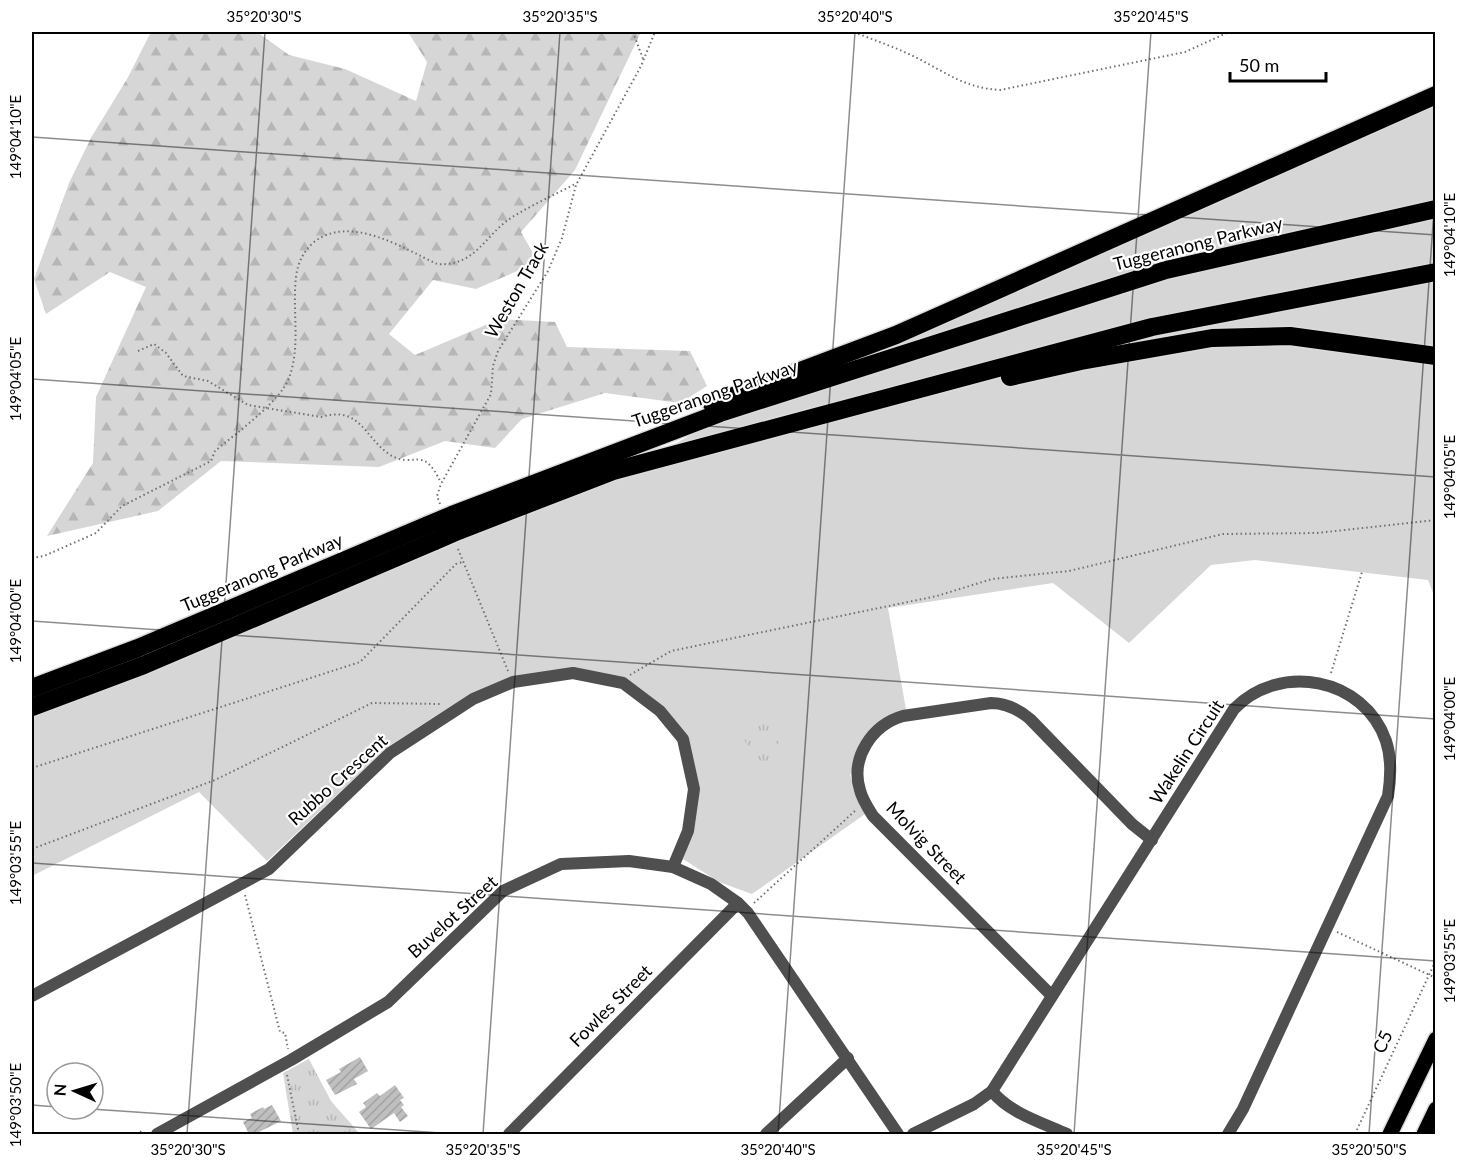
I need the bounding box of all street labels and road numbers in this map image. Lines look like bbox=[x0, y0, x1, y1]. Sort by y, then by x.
street label: Tuggeranong Parkway bbox=[1111, 211, 1285, 275]
street label: Weston Track bbox=[480, 237, 553, 342]
street label: Tuggeranong Parkway bbox=[629, 354, 801, 432]
street label: Tuggeranong Parkway bbox=[177, 528, 346, 616]
street label: Wakelin Circuit bbox=[1144, 695, 1228, 808]
street label: Rubbo Crescent bbox=[283, 729, 392, 829]
street label: Molvig Street bbox=[882, 797, 972, 888]
street label: Buvelot Street bbox=[403, 870, 502, 962]
street label: Fowles Street bbox=[565, 959, 656, 1051]
street label: C5 bbox=[1367, 1027, 1397, 1056]

